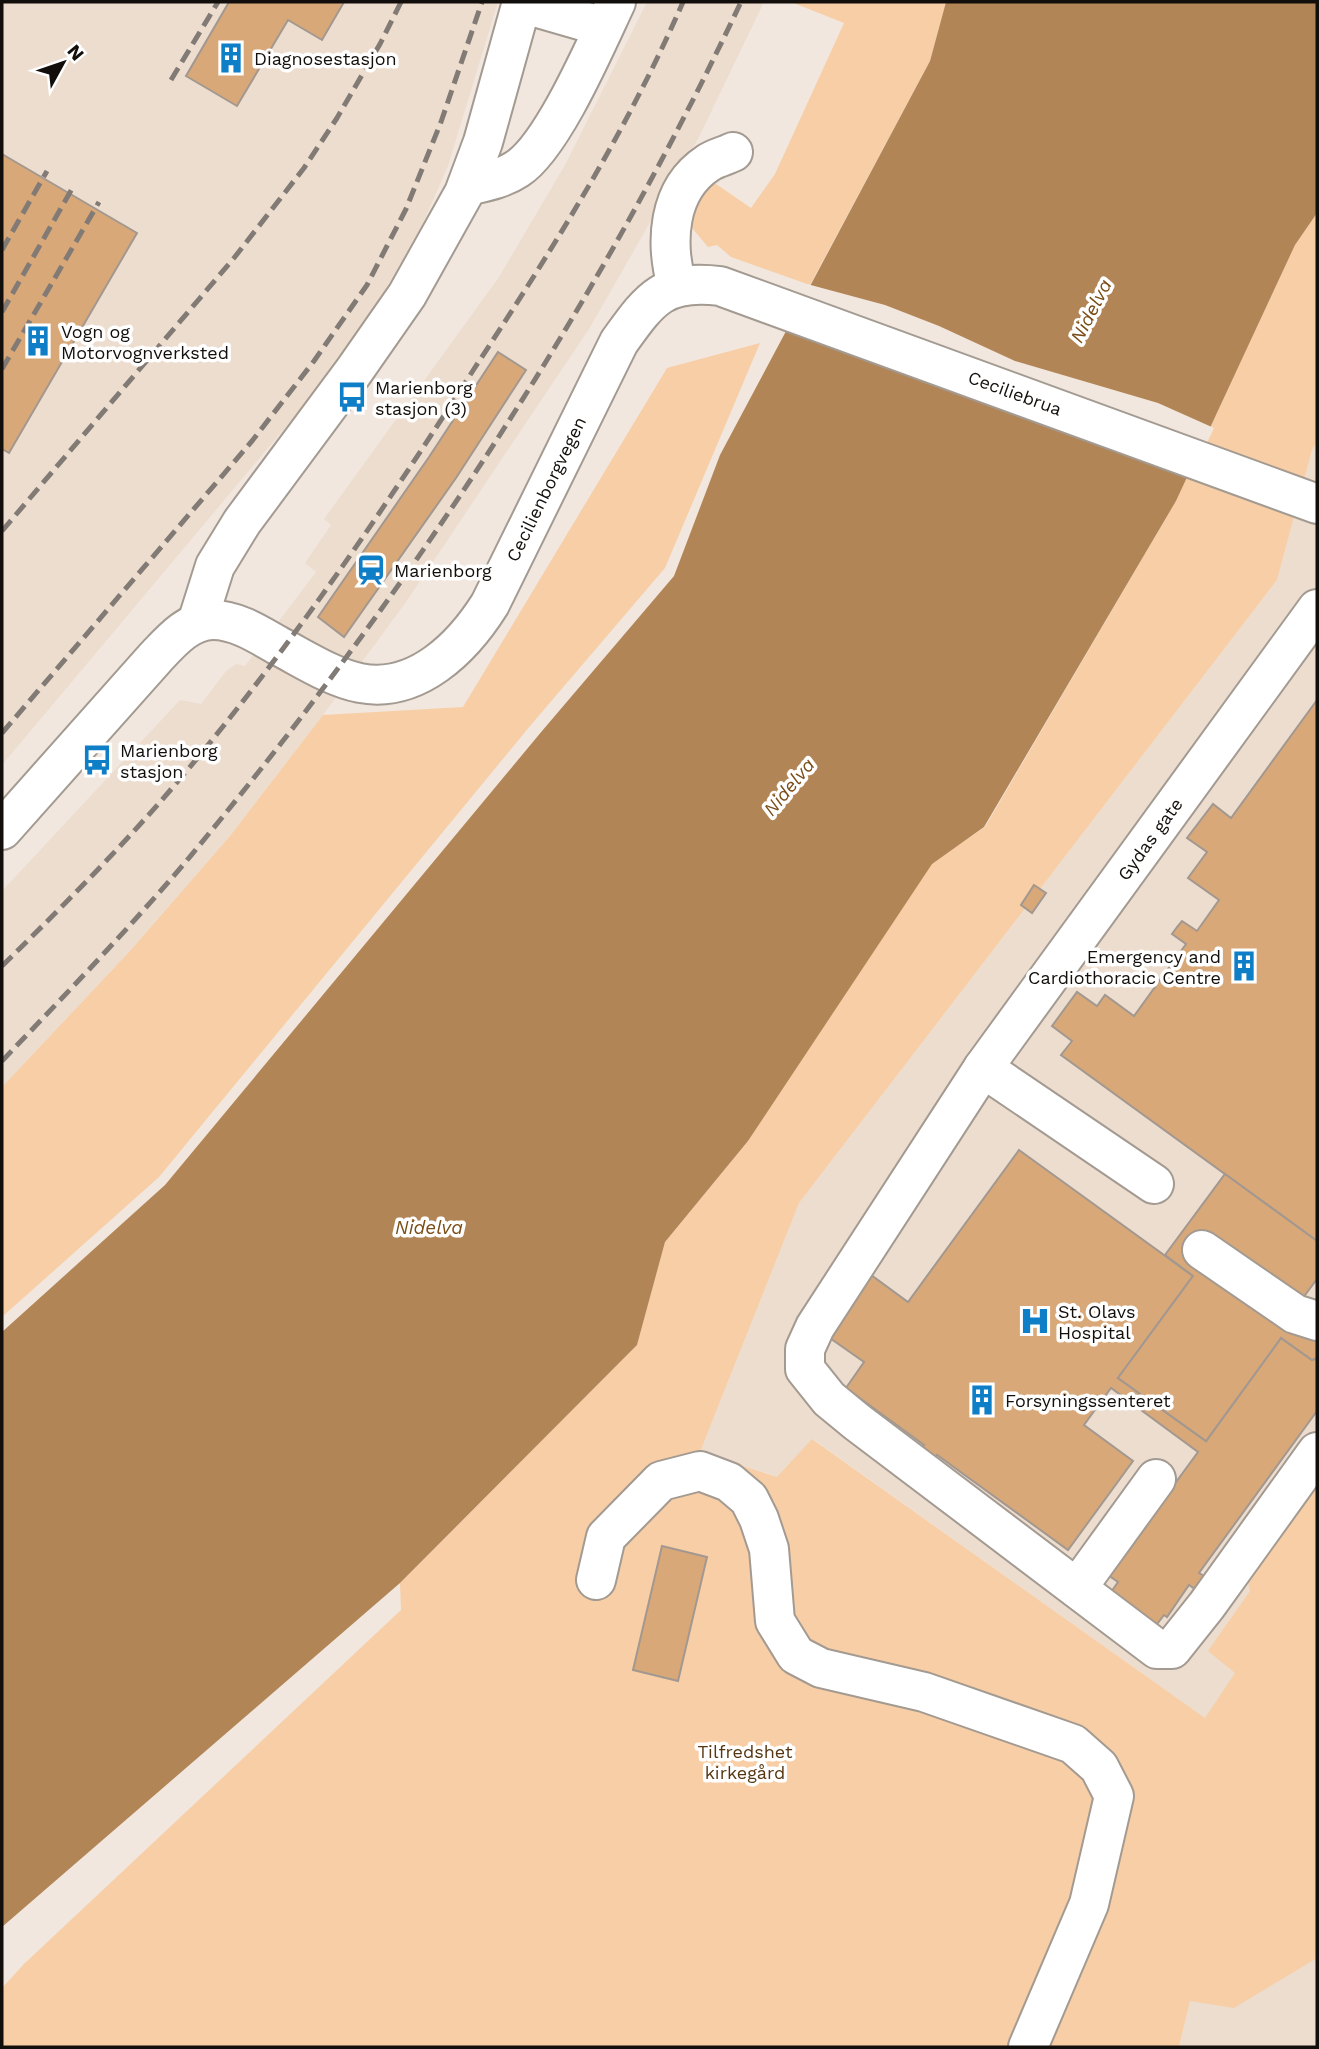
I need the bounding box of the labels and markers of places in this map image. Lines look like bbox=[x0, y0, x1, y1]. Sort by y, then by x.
building icon: Diagnosestasjon bbox=[214, 41, 248, 75]
place label: Diagnosestasjon bbox=[254, 48, 397, 69]
place label: Vogn og Motorvognverksted bbox=[61, 321, 229, 363]
building icon: Vogn og Motorvognverksted bbox=[21, 324, 55, 358]
place label: Marienborg stasjon (3) bbox=[375, 377, 473, 419]
bus stop icon: Marienborg stasjon (3) bbox=[335, 380, 369, 414]
station icon: Marienborg bbox=[354, 553, 388, 587]
place label: Marienborg bbox=[394, 560, 492, 581]
place label: Marienborg stasjon bbox=[120, 740, 218, 782]
bus stop icon: Marienborg stasjon bbox=[80, 743, 114, 777]
place label: Emergency and Cardiothoracic Centre bbox=[1028, 946, 1221, 988]
building icon: Emergency and Cardiothoracic Centre bbox=[1227, 949, 1261, 983]
place label: St. Olavs Hospital bbox=[1058, 1301, 1135, 1343]
hospital icon: St. Olavs Hospital bbox=[1018, 1304, 1052, 1338]
building icon: Forsyningssenteret bbox=[965, 1383, 999, 1417]
place label: Forsyningssenteret bbox=[1005, 1390, 1171, 1411]

